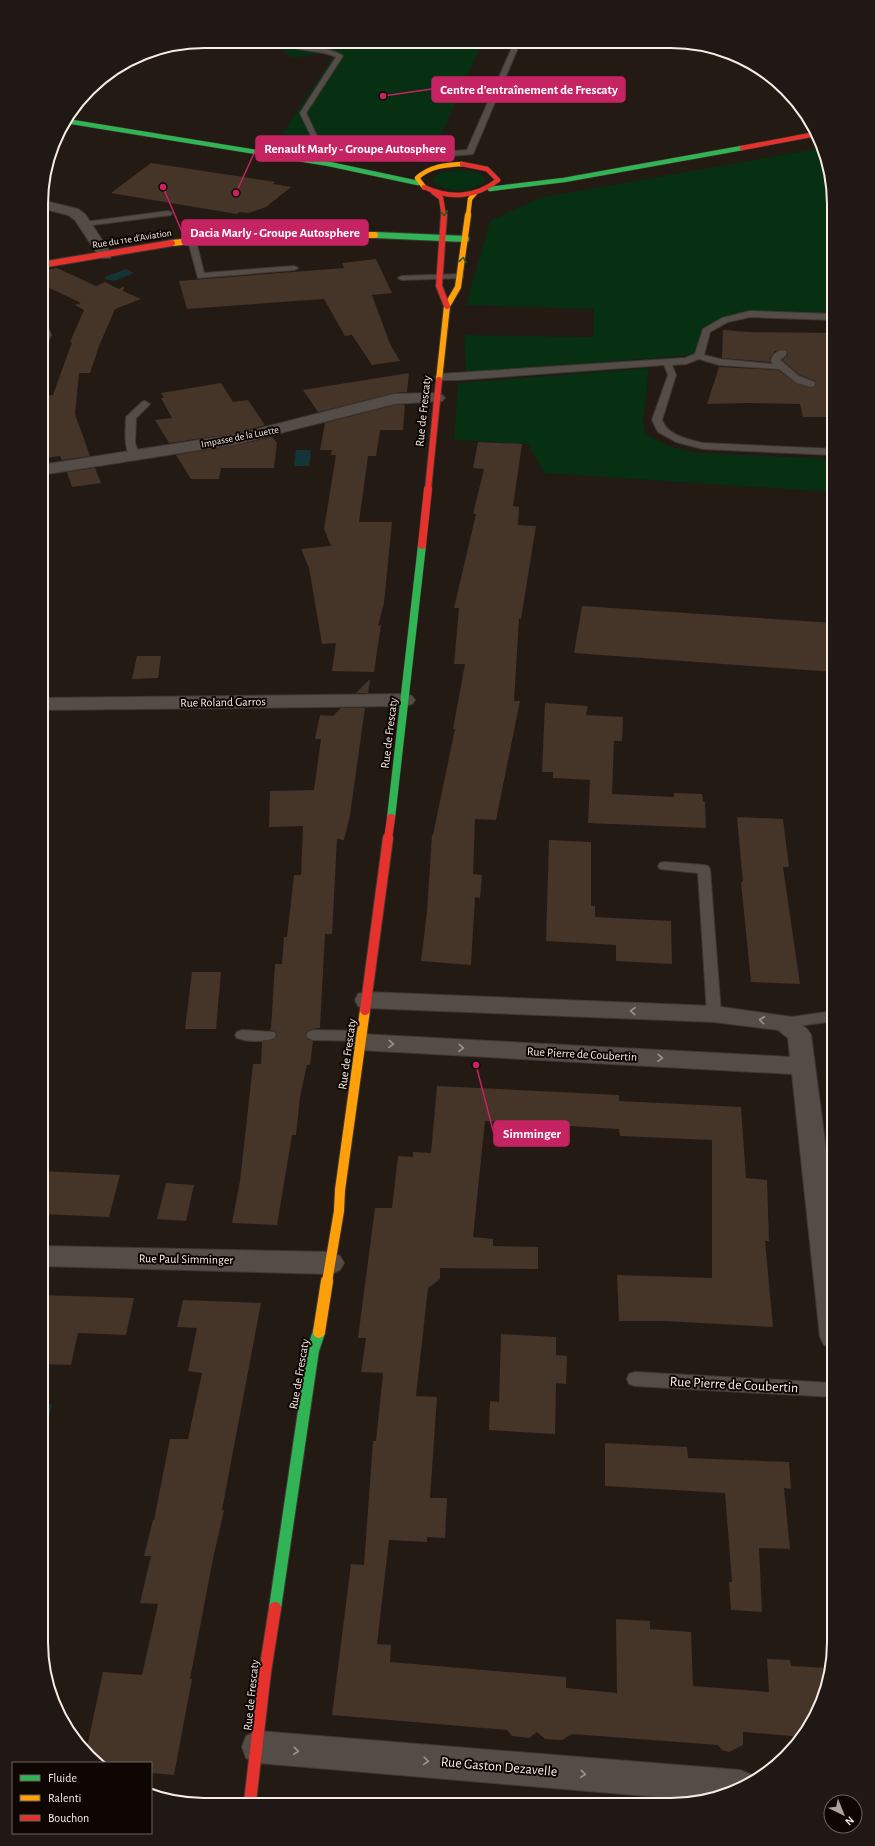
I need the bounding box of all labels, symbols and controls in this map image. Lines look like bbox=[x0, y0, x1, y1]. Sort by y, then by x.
callout: Centre d'entraînement de Frescaty bbox=[432, 77, 625, 102]
text: Centre d'entraînement de Frescaty bbox=[440, 84, 618, 97]
callout: Renault Marly - Groupe Autosphere bbox=[256, 136, 454, 161]
text: Renault Marly - Groupe Autosphere bbox=[264, 143, 446, 156]
one-way arrow bbox=[439, 210, 448, 216]
callout: Dacia Marly - Groupe Autosphere bbox=[182, 220, 368, 245]
text: Dacia Marly - Groupe Autosphere bbox=[190, 227, 360, 240]
street label: Rue du 11e d'Aviation bbox=[91, 228, 173, 250]
one-way arrow bbox=[458, 257, 467, 263]
street label: Rue de Frescaty bbox=[413, 375, 434, 447]
street label: Impasse de la Luette bbox=[200, 424, 280, 449]
street label: Rue Roland Garros bbox=[180, 695, 266, 709]
street label: Rue de Frescaty bbox=[379, 697, 400, 769]
one-way arrow bbox=[630, 1007, 636, 1015]
one-way arrow bbox=[759, 1016, 765, 1025]
street label: Rue de Frescaty bbox=[336, 1018, 359, 1090]
one-way arrow bbox=[388, 1040, 394, 1048]
one-way arrow bbox=[458, 1043, 464, 1052]
street label: Rue Pierre de Coubertin bbox=[527, 1045, 637, 1063]
one-way arrow bbox=[657, 1054, 663, 1062]
callout: Simminger bbox=[494, 1121, 569, 1146]
text: Simminger bbox=[503, 1128, 562, 1141]
street label: Rue Paul Simminger bbox=[139, 1252, 234, 1266]
street label: Rue de Frescaty bbox=[287, 1338, 312, 1410]
street label: Rue Pierre de Coubertin bbox=[669, 1375, 799, 1395]
street label: Rue de Frescaty bbox=[241, 1659, 262, 1731]
one-way arrow bbox=[293, 1746, 299, 1755]
street label: Rue Gaston Dezavelle bbox=[440, 1755, 558, 1779]
one-way arrow bbox=[423, 1757, 429, 1766]
legend bbox=[12, 1762, 152, 1834]
one-way arrow bbox=[580, 1770, 586, 1779]
text: Fluide bbox=[48, 1772, 77, 1784]
text: Ralenti bbox=[48, 1792, 81, 1804]
north arrow bbox=[823, 1794, 863, 1834]
text: Bouchon bbox=[48, 1812, 89, 1824]
text: N bbox=[843, 1814, 856, 1828]

